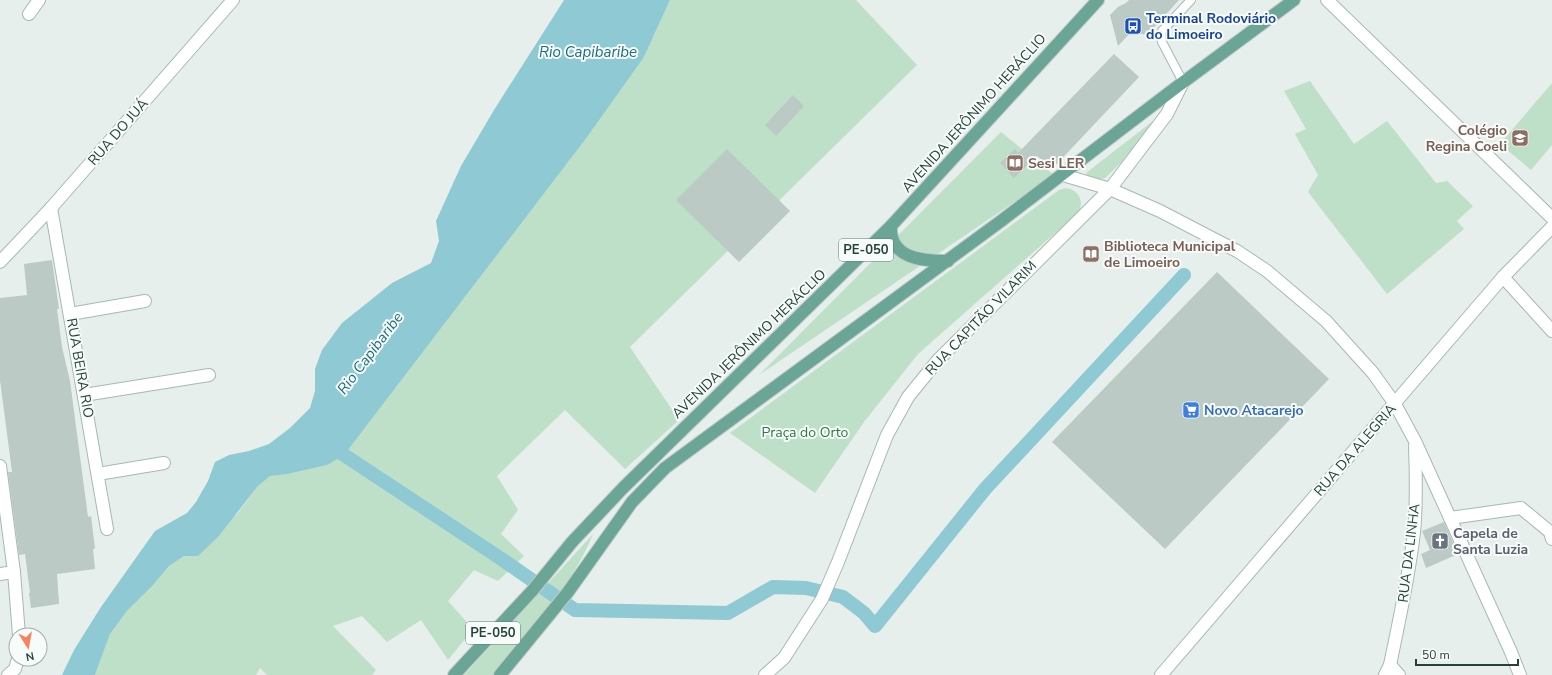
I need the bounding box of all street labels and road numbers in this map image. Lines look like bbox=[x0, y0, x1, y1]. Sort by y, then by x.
street label: AVENIDA JERÔNIMO HERÁCLIO bbox=[897, 30, 1051, 196]
street label: RUA DO JUÁ bbox=[84, 94, 152, 170]
road number: PE-050 bbox=[839, 239, 893, 261]
street label: RUA CAPITÃO VILARIM bbox=[921, 257, 1041, 379]
street label: AVENIDA JERÔNIMO HERÁCLIO bbox=[668, 265, 830, 423]
street label: RUA BEIRA RIO bbox=[62, 317, 98, 419]
street label: RUA DA ALEGRIA bbox=[1310, 400, 1400, 500]
street label: RUA DA LINHA bbox=[1393, 502, 1425, 604]
road number: PE-050 bbox=[466, 622, 520, 644]

